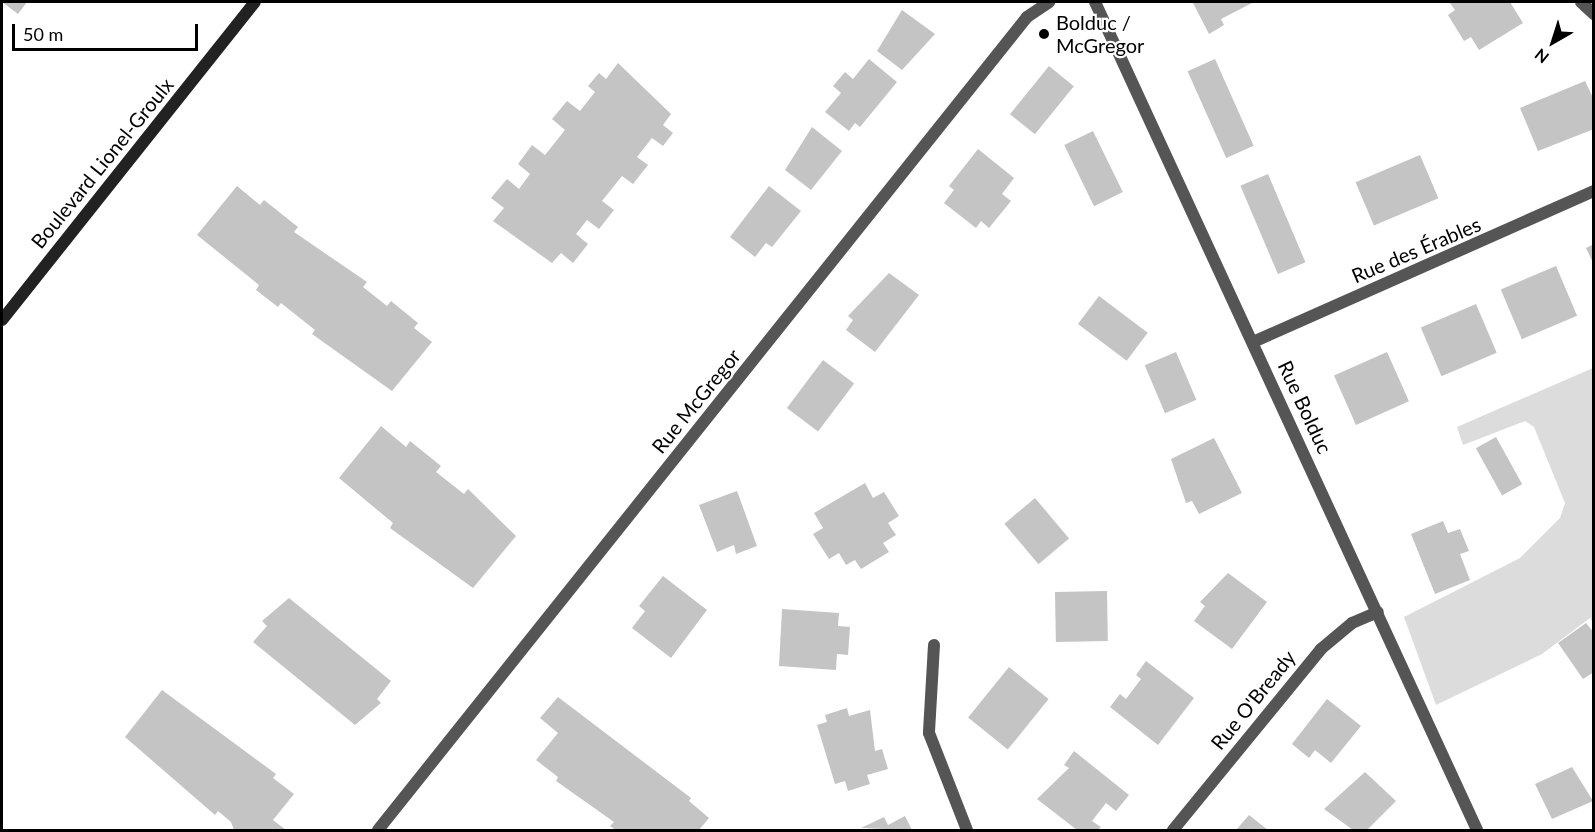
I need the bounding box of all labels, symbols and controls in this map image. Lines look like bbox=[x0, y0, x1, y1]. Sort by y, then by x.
place label: Bolduc / McGregor bbox=[1056, 11, 1144, 58]
scale bar bbox=[15, 12, 201, 50]
north arrow bbox=[1523, 12, 1583, 72]
text: 50 m bbox=[23, 23, 63, 45]
marker: Bolduc / McGregor bbox=[1037, 27, 1051, 41]
text: N bbox=[1531, 45, 1552, 68]
street label: Boulevard Lionel-Groulx bbox=[26, 73, 178, 253]
street label: Rue des Érables bbox=[1348, 212, 1484, 288]
street label: Rue McGregor bbox=[647, 344, 745, 458]
street label: Rue Bolduc bbox=[1273, 357, 1337, 457]
street label: Rue O'Bready bbox=[1206, 646, 1300, 754]

